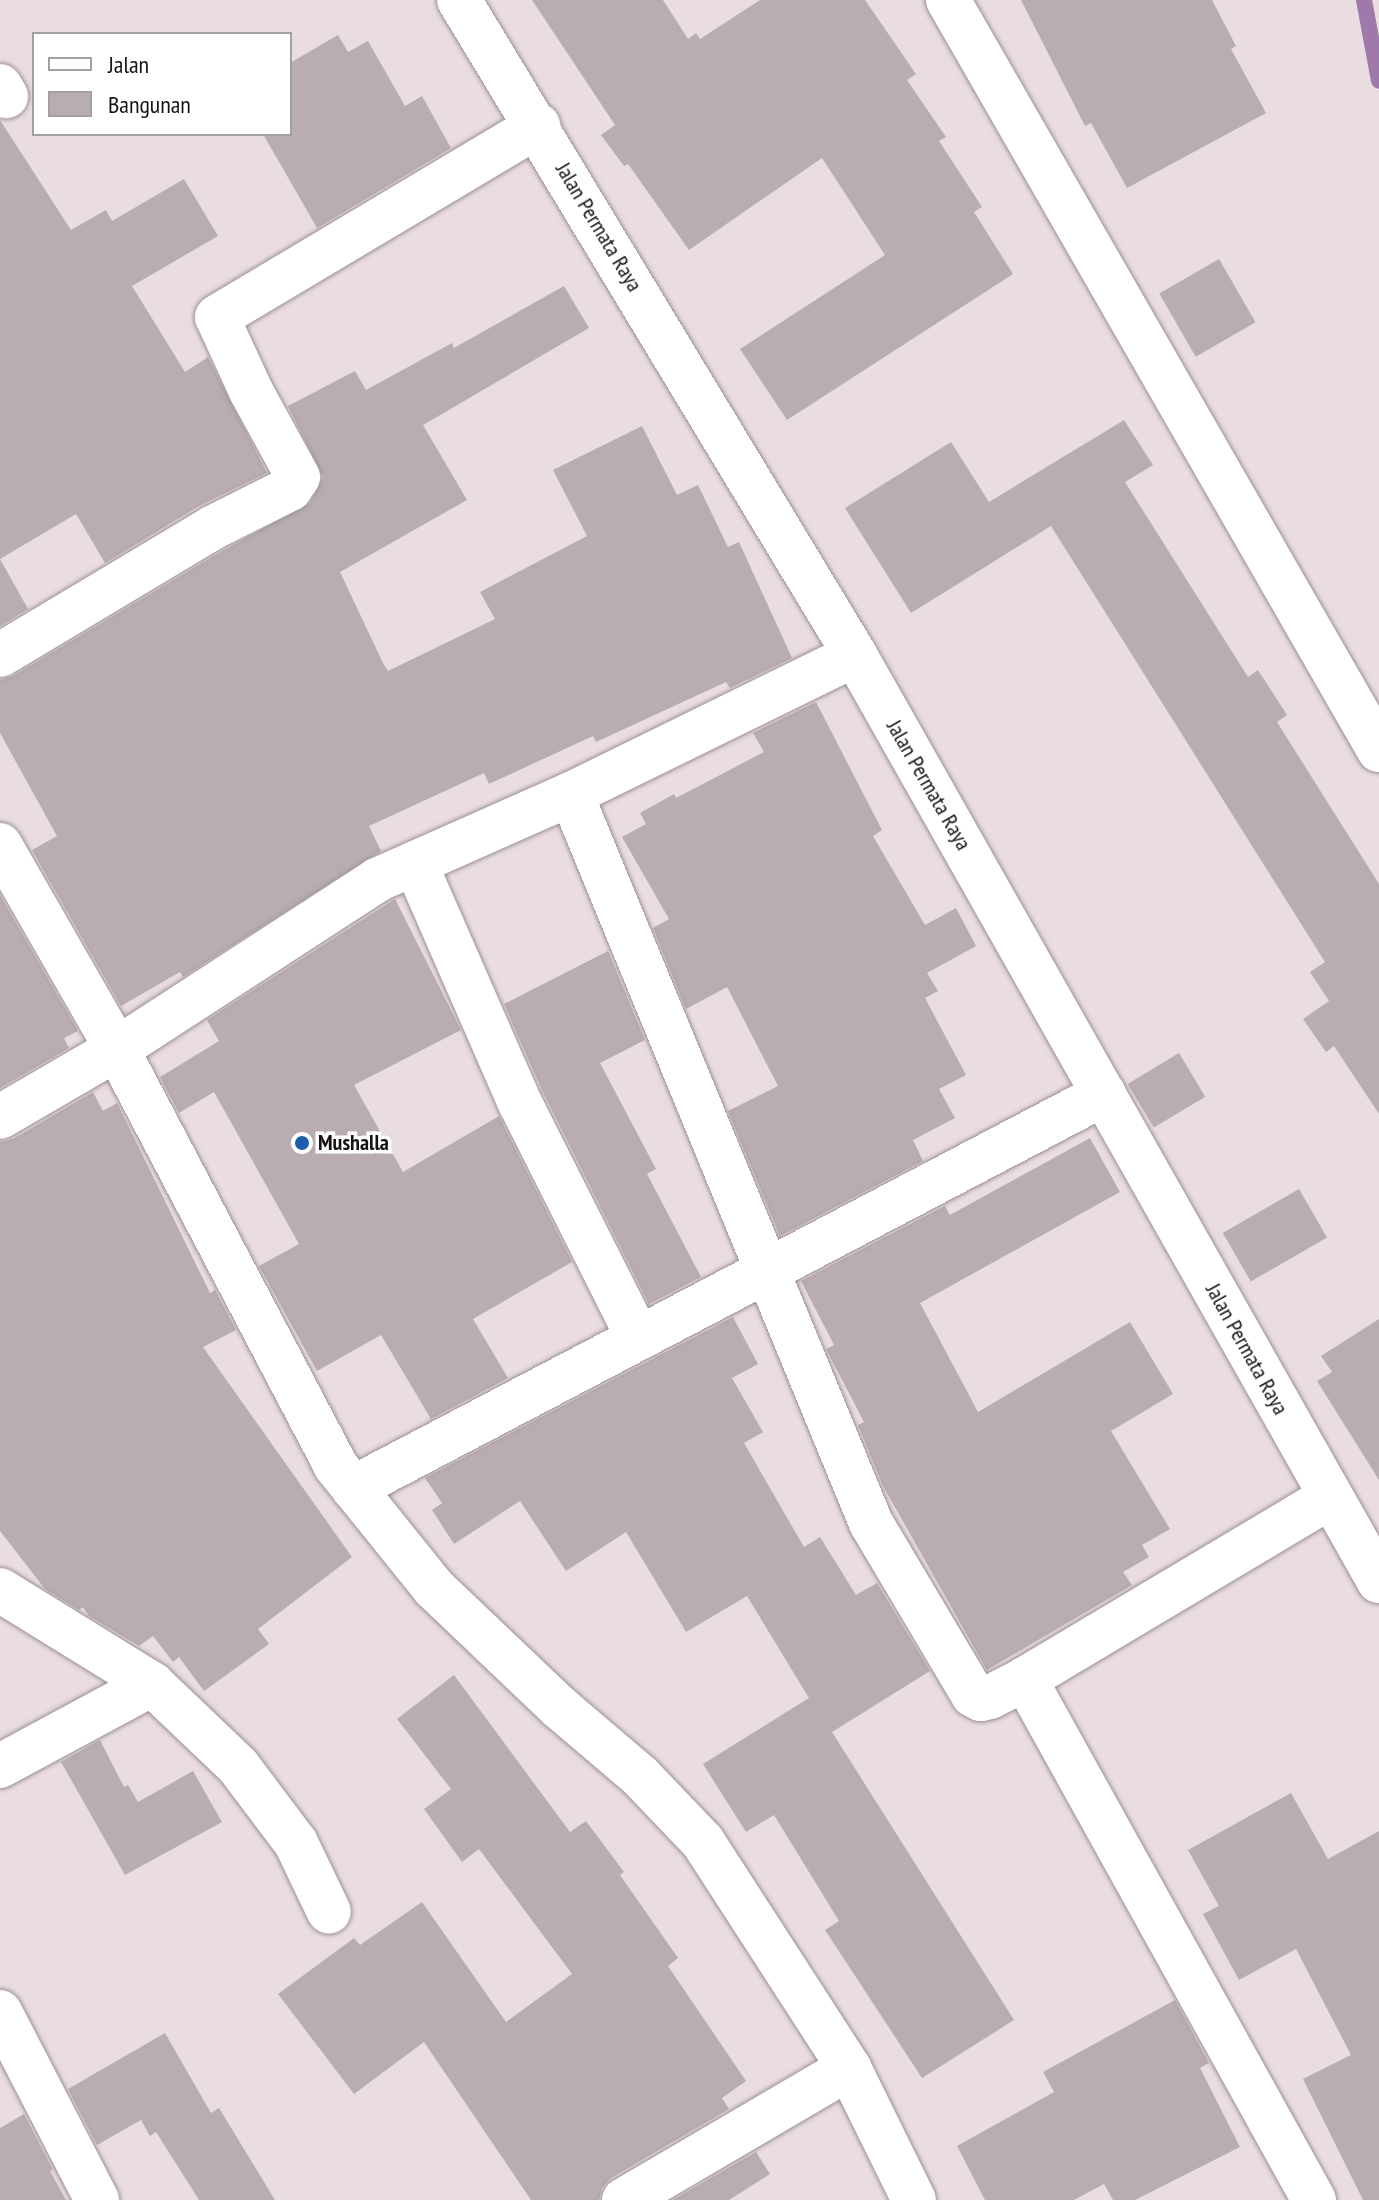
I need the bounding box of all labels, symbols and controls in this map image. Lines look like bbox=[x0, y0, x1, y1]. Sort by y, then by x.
legend bbox=[32, 32, 292, 136]
text: Jalan bbox=[108, 49, 149, 80]
text: Bangunan bbox=[108, 89, 191, 120]
street label: Jalan Permata Raya bbox=[550, 158, 648, 296]
street label: Jalan Permata Raya bbox=[881, 715, 977, 855]
place label: Mushalla bbox=[318, 1130, 389, 1156]
marker: Mushalla bbox=[293, 1134, 311, 1152]
street label: Jalan Permata Raya bbox=[1200, 1279, 1294, 1419]

